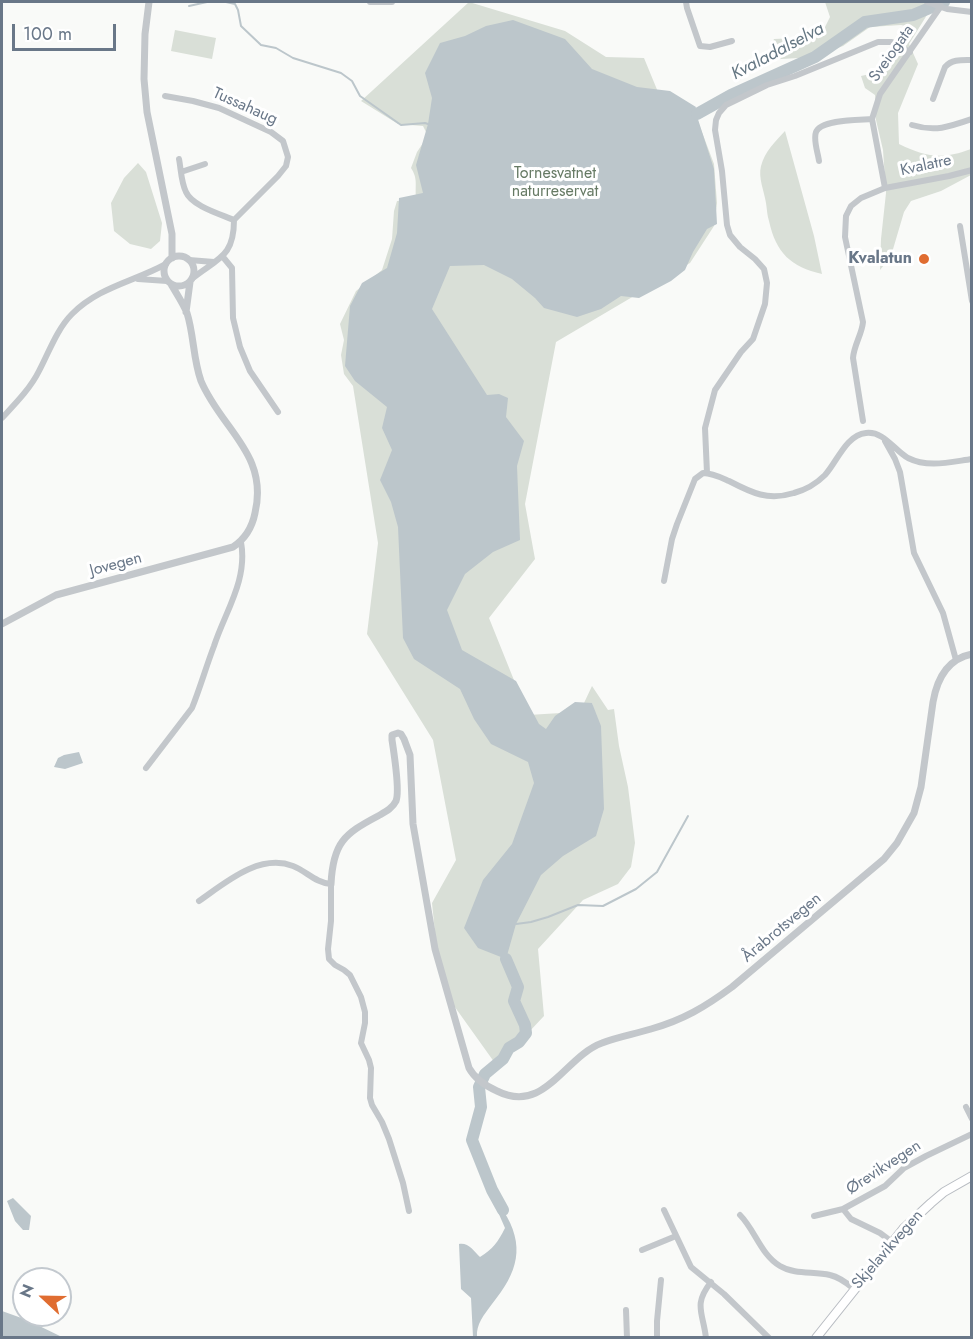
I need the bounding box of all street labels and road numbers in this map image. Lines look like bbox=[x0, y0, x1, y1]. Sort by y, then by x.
street label: Sveiogata bbox=[865, 22, 919, 86]
street label: Tussahaug bbox=[210, 84, 280, 130]
street label: Kvalatre bbox=[899, 151, 953, 181]
street label: Jovegen bbox=[88, 549, 144, 581]
street label: Årabrotsvegen bbox=[738, 889, 826, 967]
street label: Ørevikvegen bbox=[843, 1137, 925, 1199]
street label: Skjelavikvegen bbox=[848, 1206, 928, 1294]

